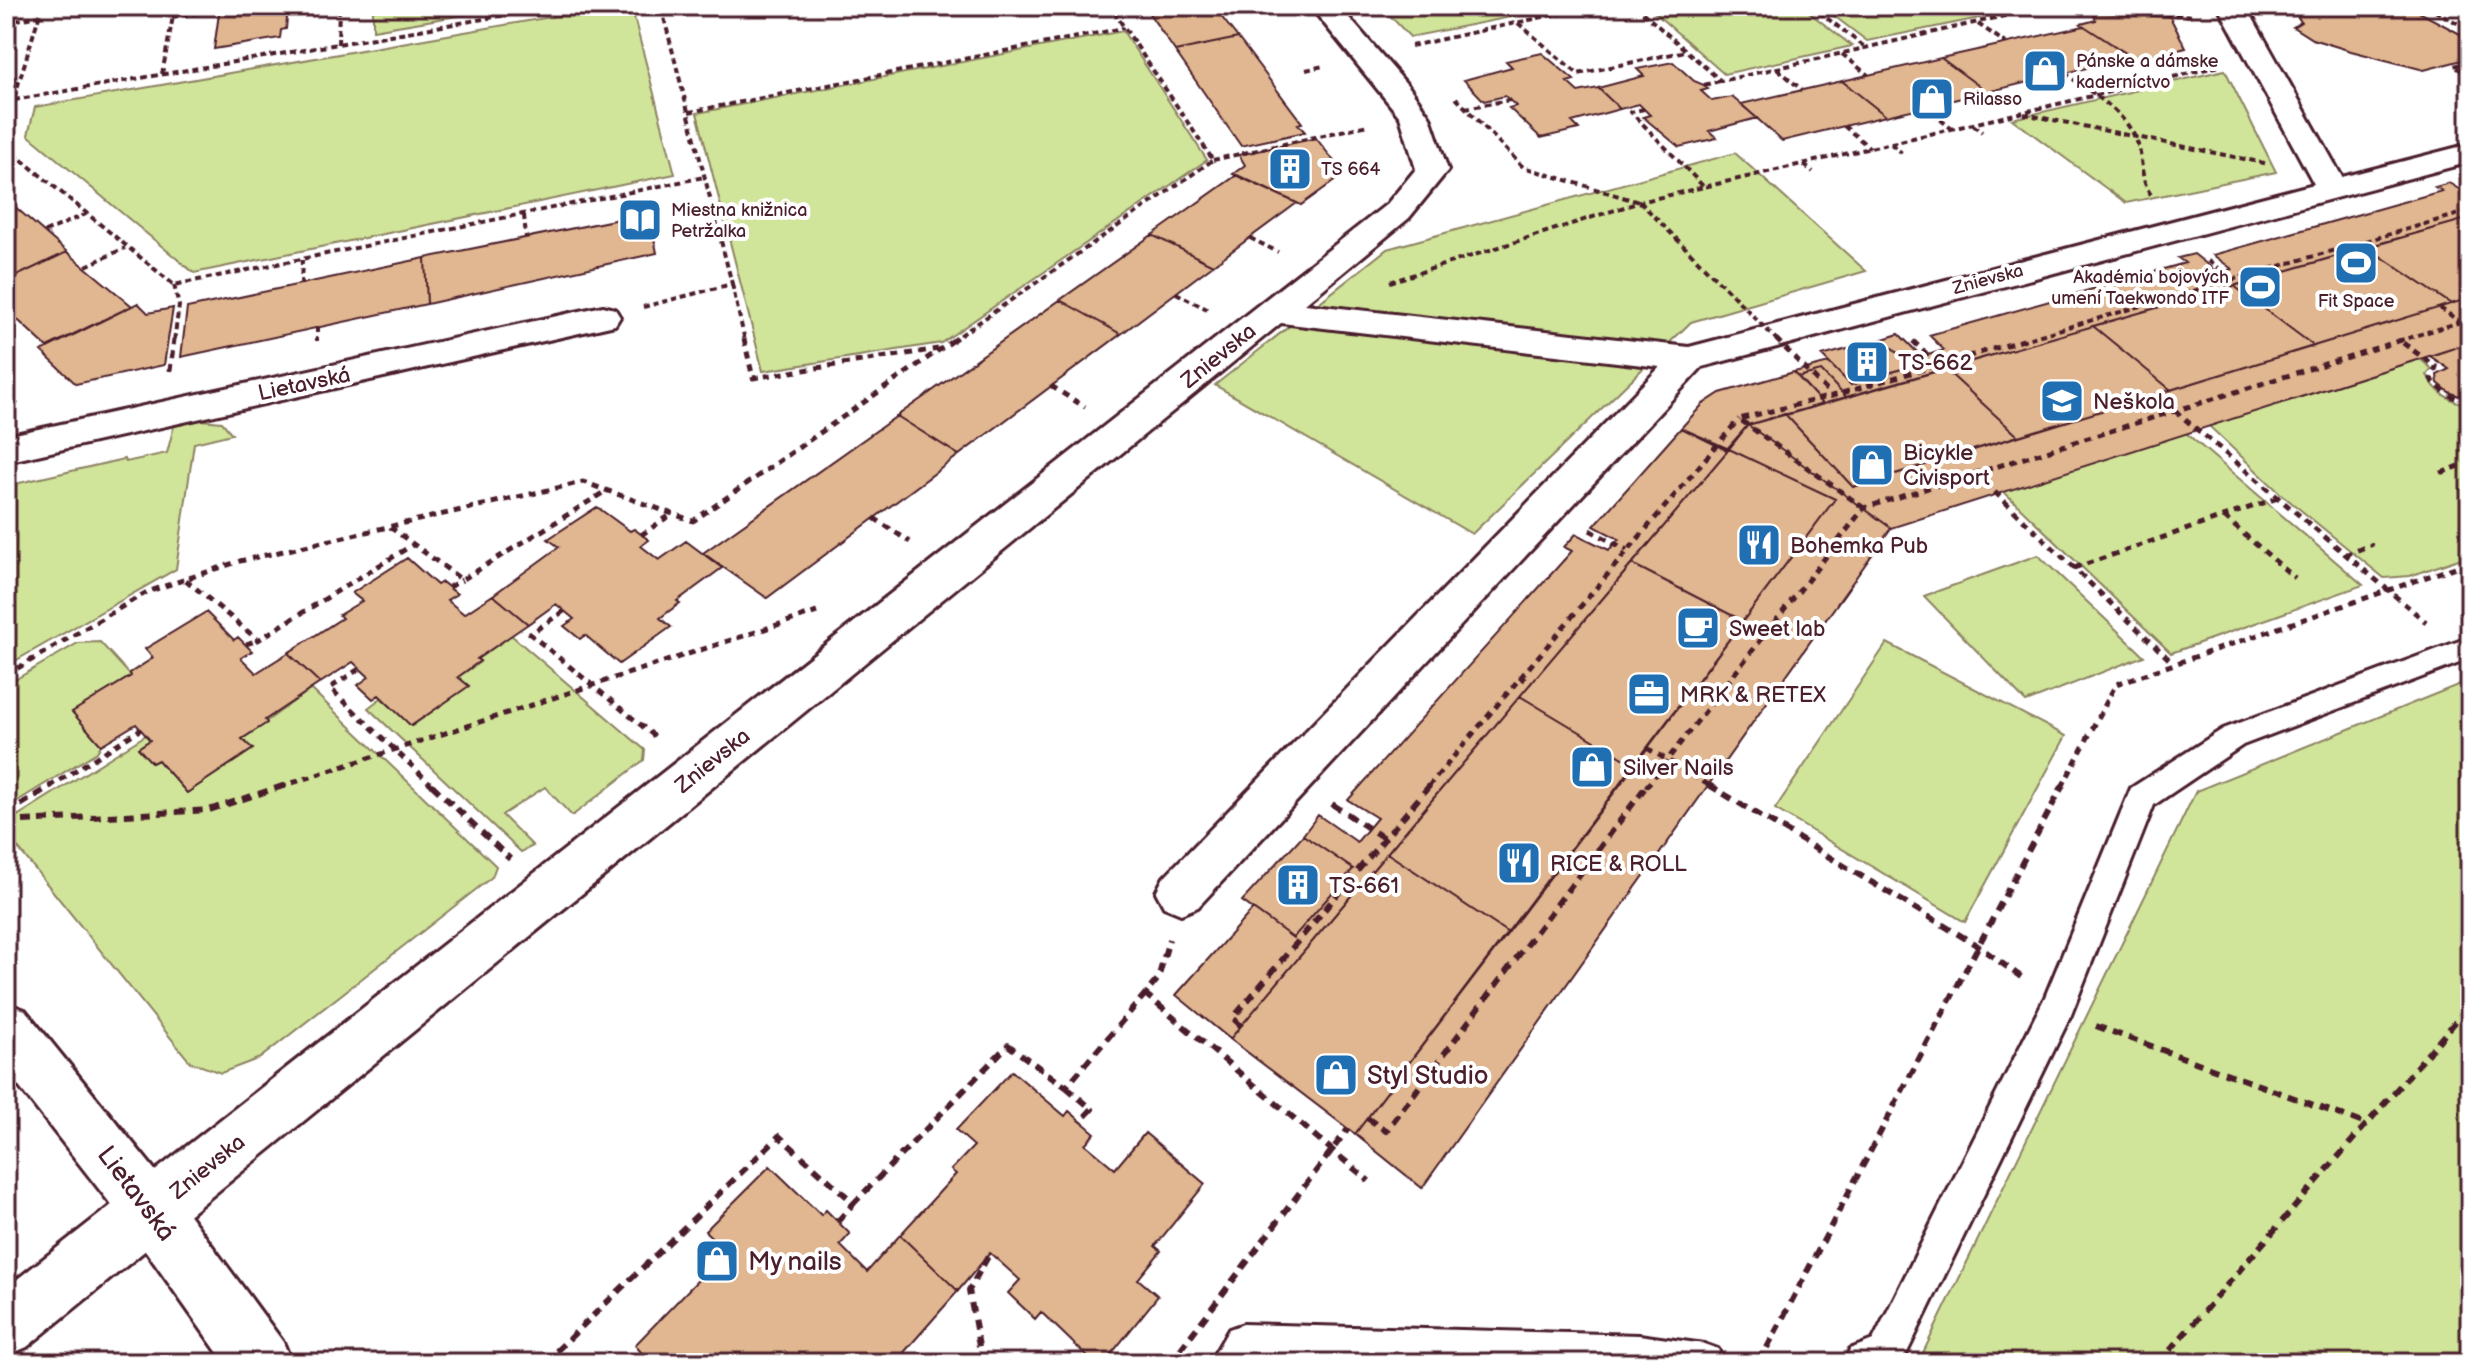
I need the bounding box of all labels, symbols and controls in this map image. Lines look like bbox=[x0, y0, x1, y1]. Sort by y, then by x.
shop icon: Pánske a dámske kaderníctvo bbox=[2021, 47, 2069, 95]
place label: Pánske a dámske kaderníctvo bbox=[2076, 51, 2219, 93]
shop icon: Rilasso bbox=[1908, 75, 1956, 123]
place label: Rilasso bbox=[1963, 89, 2022, 110]
building icon: TS 664 bbox=[1266, 145, 1314, 193]
place label: TS 664 bbox=[1321, 159, 1381, 180]
library icon: Miestna knižnica Petržalka bbox=[616, 196, 664, 244]
place label: Miestna knižnica Petržalka bbox=[671, 200, 807, 242]
sports icon: Fit Space bbox=[2332, 239, 2380, 287]
street label: Znievska bbox=[1950, 260, 2026, 299]
sports icon: Akadémia bojových umení Taekwondo ITF bbox=[2236, 263, 2284, 311]
place label: Akadémia bojových umení Taekwondo ITF bbox=[2051, 267, 2229, 309]
place label: Fit Space bbox=[2318, 291, 2395, 312]
street label: Znievska bbox=[1175, 318, 1262, 395]
building icon: TS-662 bbox=[1843, 338, 1891, 386]
place label: TS-662 bbox=[1898, 350, 1972, 377]
street label: Lietavská bbox=[256, 362, 353, 407]
school or university icon: Neškola bbox=[2038, 377, 2086, 425]
place label: Neškola bbox=[2093, 389, 2175, 416]
place label: Bicykle Civisport bbox=[1903, 440, 1990, 492]
shop icon: Bicykle Civisport bbox=[1848, 441, 1896, 489]
restaurant icon: Bohemka Pub bbox=[1735, 521, 1783, 569]
place label: Bohemka Pub bbox=[1790, 533, 1928, 560]
cafe icon: Sweet lab bbox=[1674, 604, 1722, 652]
place label: Sweet lab bbox=[1729, 616, 1825, 643]
office icon: MRK & RETEX bbox=[1625, 670, 1673, 718]
place label: MRK & RETEX bbox=[1680, 682, 1826, 709]
street label: Znievska bbox=[669, 723, 756, 800]
shop icon: Silver Nails bbox=[1568, 743, 1616, 791]
place label: Silver Nails bbox=[1623, 755, 1734, 782]
restaurant icon: RICE & ROLL bbox=[1495, 839, 1543, 887]
place label: RICE & ROLL bbox=[1550, 851, 1687, 878]
building icon: TS-661 bbox=[1274, 861, 1322, 909]
place label: TS-661 bbox=[1329, 873, 1399, 900]
shop icon: Styl Studio bbox=[1312, 1051, 1360, 1099]
place label: Styl Studio bbox=[1367, 1061, 1489, 1092]
street label: Znievska bbox=[164, 1129, 251, 1206]
street label: Lietavská bbox=[90, 1140, 182, 1247]
shop icon: My nails bbox=[693, 1237, 741, 1285]
place label: My nails bbox=[748, 1247, 842, 1278]

